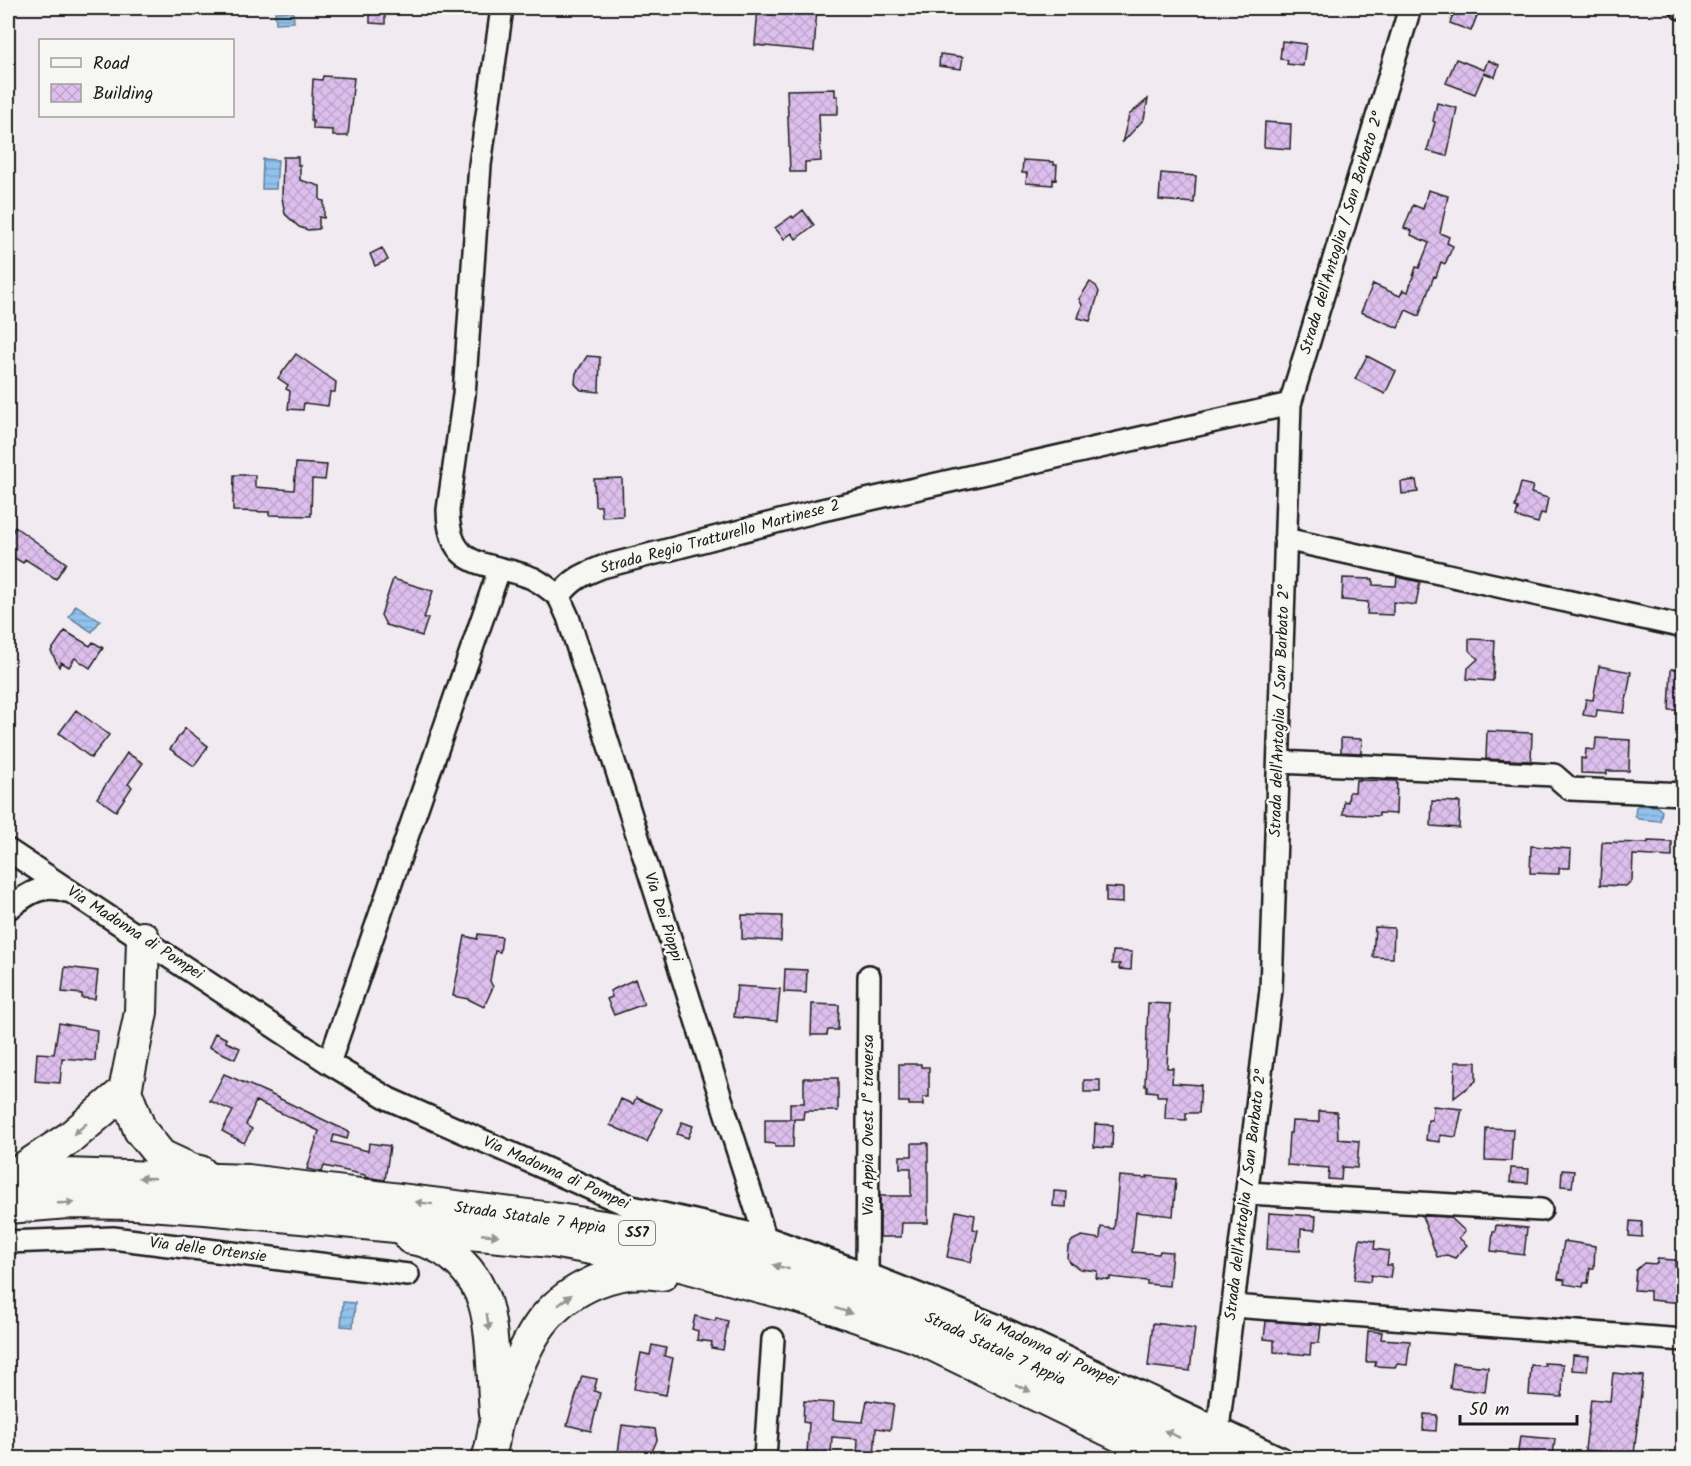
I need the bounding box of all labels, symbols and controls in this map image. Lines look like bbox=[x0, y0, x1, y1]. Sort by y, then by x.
legend bbox=[39, 39, 234, 117]
text: Road bbox=[93, 50, 130, 79]
text: Building bbox=[93, 80, 153, 109]
street label: Strada dell'Antoglia / San Barbato 2° bbox=[1293, 108, 1391, 357]
street label: Strada Regio Tratturello Martinese 2 bbox=[597, 493, 843, 581]
street label: Strada dell'Antoglia / San Barbato 2° bbox=[1263, 584, 1297, 837]
street label: Via Dei Pioppi bbox=[637, 869, 690, 966]
street label: Via Madonna di Pompei bbox=[62, 879, 209, 987]
street label: Via Appia Ovest I° traversa bbox=[856, 1034, 881, 1216]
street label: Strada dell'Antoglia / San Barbato 2° bbox=[1218, 1068, 1274, 1322]
one-way arrow bbox=[73, 1122, 88, 1134]
street label: Via Madonna di Pompei bbox=[479, 1129, 634, 1217]
one-way arrow bbox=[137, 1173, 156, 1182]
street label: Strada Statale 7 Appia bbox=[453, 1195, 607, 1241]
one-way arrow bbox=[56, 1198, 75, 1207]
one-way arrow bbox=[415, 1199, 434, 1208]
road number: SS7 bbox=[619, 1221, 655, 1245]
street label: Via delle Ortensie bbox=[148, 1230, 268, 1270]
one-way arrow bbox=[481, 1230, 500, 1240]
one-way arrow bbox=[772, 1261, 790, 1271]
one-way arrow bbox=[557, 1294, 573, 1307]
street label: Via Madonna di Pompei bbox=[968, 1304, 1123, 1394]
street label: Strada Statale 7 Appia bbox=[920, 1305, 1070, 1393]
one-way arrow bbox=[835, 1307, 853, 1316]
one-way arrow bbox=[484, 1313, 493, 1332]
one-way arrow bbox=[1014, 1383, 1032, 1393]
scale bar bbox=[1460, 1388, 1577, 1426]
text: 50 m bbox=[1469, 1396, 1509, 1425]
one-way arrow bbox=[1164, 1429, 1181, 1438]

